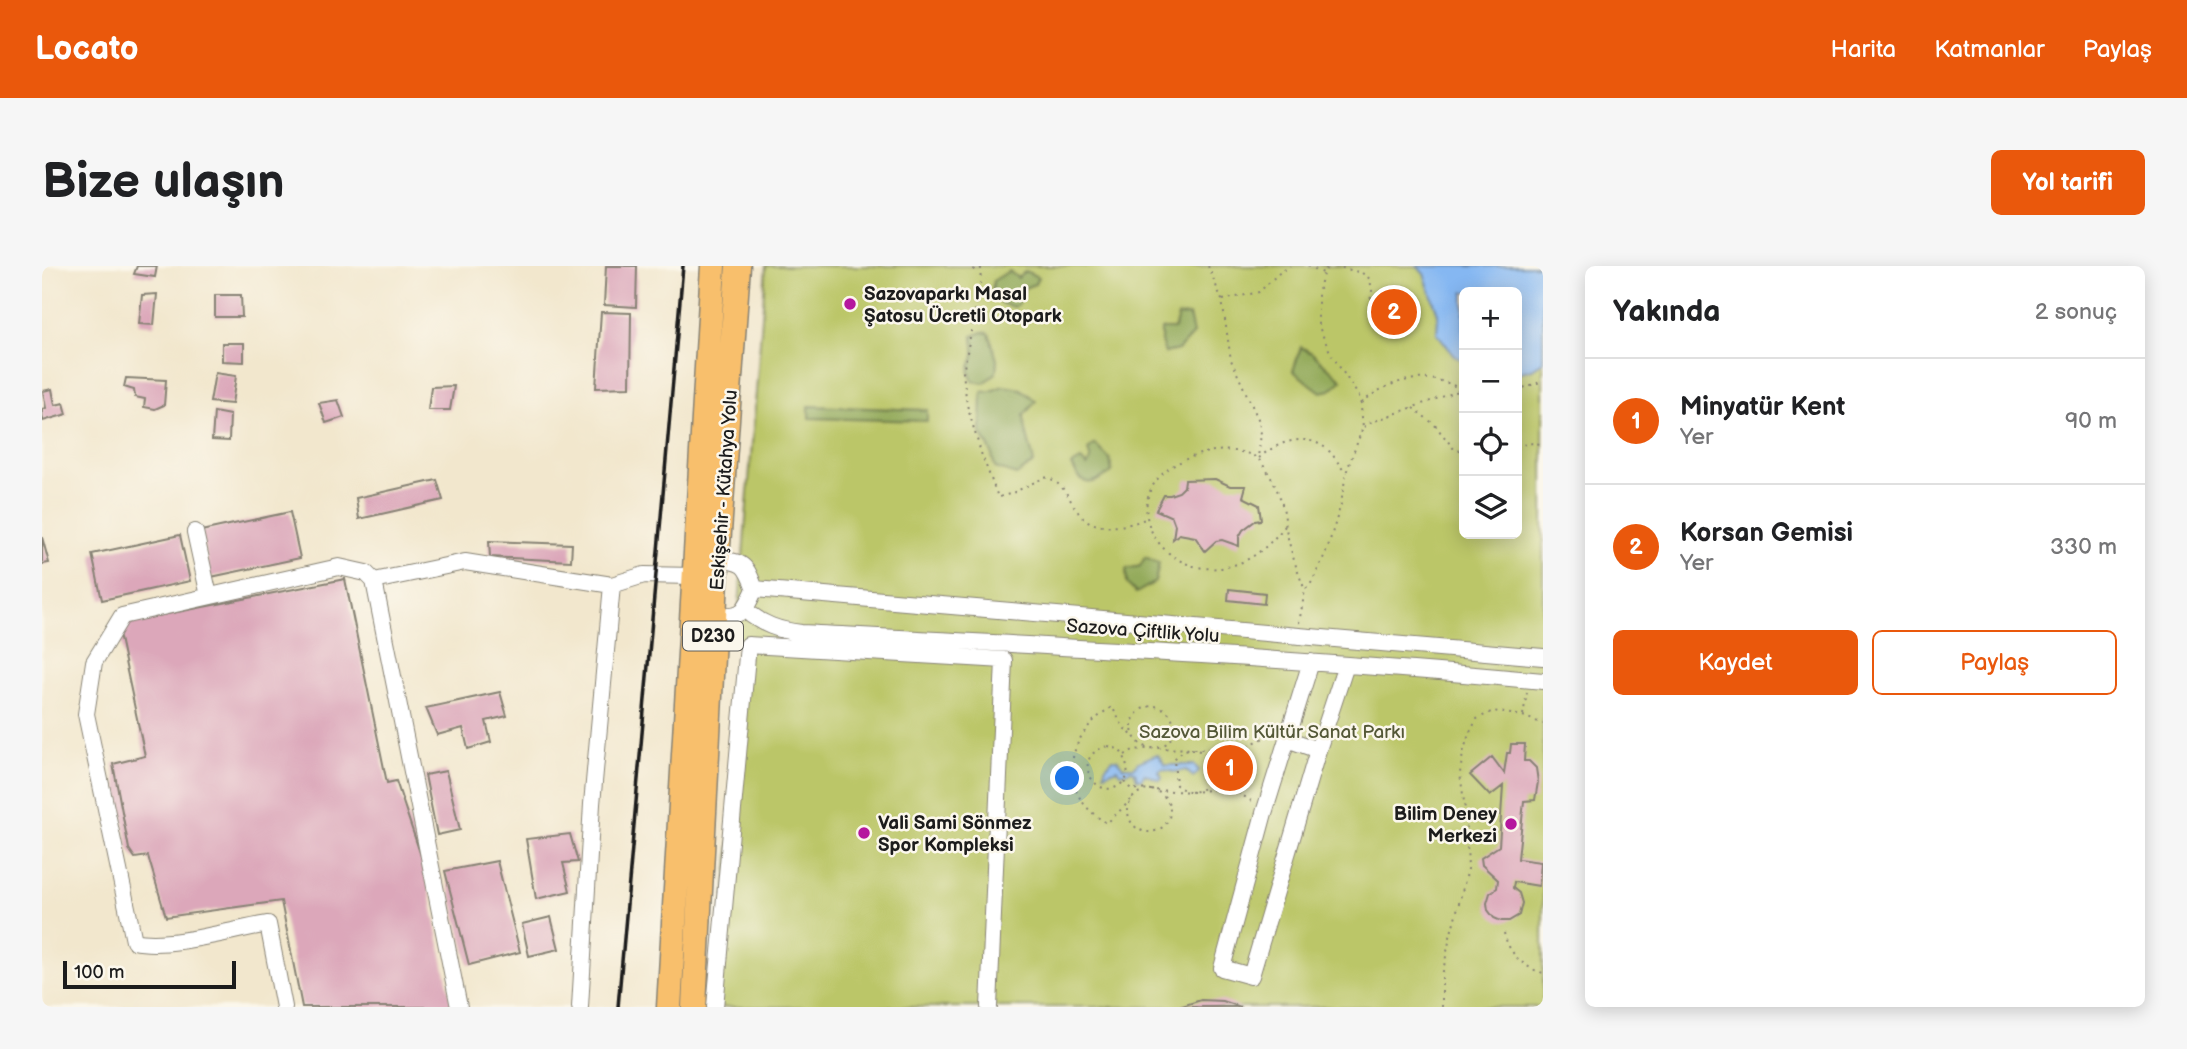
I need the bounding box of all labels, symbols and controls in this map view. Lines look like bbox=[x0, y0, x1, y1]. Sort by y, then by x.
text: Locato bbox=[35, 29, 139, 69]
text: Harita bbox=[1830, 35, 1896, 64]
text: Katmanlar bbox=[1934, 35, 2045, 64]
text: Paylaş bbox=[2083, 35, 2152, 64]
button: Yol tarifi bbox=[1991, 150, 2145, 215]
text: Bize ulaşın bbox=[42, 153, 285, 212]
place label: Sazovaparkı Masal Şatosu Ücretli Otopark bbox=[864, 283, 1062, 328]
pin: 2 bbox=[1371, 286, 1417, 338]
map controls bbox=[1459, 287, 1522, 539]
button: + bbox=[1459, 287, 1522, 350]
text: Yakında bbox=[1613, 294, 1720, 330]
marker: Sazovaparkı Masal Şatosu Ücretli Otopark bbox=[842, 296, 858, 312]
text: 2 sonuç bbox=[2035, 298, 2117, 326]
button: − bbox=[1459, 350, 1522, 413]
street label: Eskişehir - Kütahya Yolu bbox=[706, 389, 743, 591]
text: Minyatür Kent bbox=[1680, 392, 1845, 423]
text: 1 bbox=[1631, 407, 1641, 435]
text: 90 m bbox=[2065, 407, 2117, 435]
button: locate bbox=[1459, 413, 1522, 476]
text: Yer bbox=[1680, 423, 1713, 451]
button: layers bbox=[1459, 476, 1522, 539]
text: Korsan Gemisi bbox=[1680, 518, 1853, 549]
text: 2 bbox=[1629, 533, 1643, 561]
text: 330 m bbox=[2050, 533, 2117, 561]
text: Yer bbox=[1680, 549, 1713, 577]
street label: Sazova Çiftlik Yolu bbox=[1066, 615, 1220, 648]
road number: D230 bbox=[683, 622, 743, 650]
button: Kaydet bbox=[1613, 630, 1858, 695]
button: Paylaş bbox=[1872, 630, 2117, 695]
park label: Sazova Bilim Kültür Sanat Parkı bbox=[1139, 721, 1405, 744]
pin: 1 bbox=[1207, 742, 1253, 794]
your location bbox=[1050, 761, 1084, 795]
place label: Bilim Deney Merkezi bbox=[1394, 803, 1497, 848]
place label: Vali Sami Sönmez Spor Kompleksi bbox=[878, 812, 1032, 857]
marker: Bilim Deney Merkezi bbox=[1503, 816, 1519, 832]
marker: Vali Sami Sönmez Spor Kompleksi bbox=[856, 825, 872, 841]
scale bar bbox=[63, 958, 236, 990]
text: 100 m bbox=[74, 961, 125, 984]

